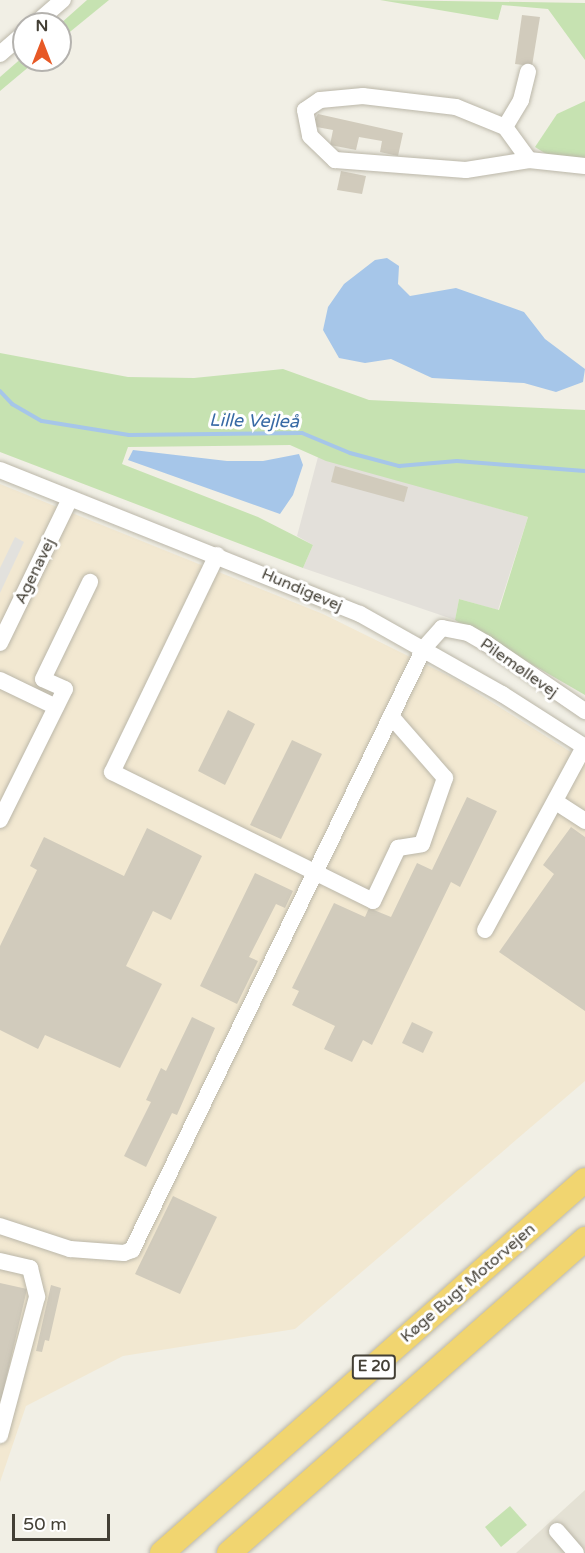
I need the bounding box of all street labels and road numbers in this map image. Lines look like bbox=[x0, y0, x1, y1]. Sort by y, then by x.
street label: Agenavej bbox=[11, 535, 59, 607]
street label: Hundigevej bbox=[259, 564, 345, 616]
street label: Pilemøllevej bbox=[476, 634, 562, 702]
street label: Køge Bugt Motorvejen bbox=[397, 1219, 539, 1347]
road number: E 20 bbox=[352, 1355, 397, 1379]

